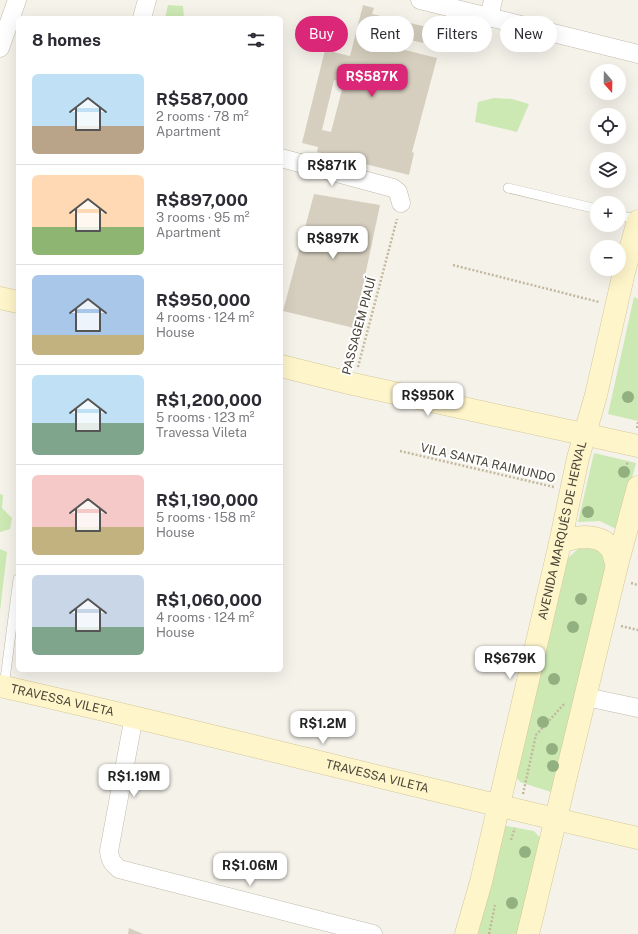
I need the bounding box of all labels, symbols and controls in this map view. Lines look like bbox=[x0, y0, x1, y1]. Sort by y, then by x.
chip: Buy bbox=[295, 16, 348, 52]
chip: Rent bbox=[356, 16, 414, 52]
chip: Filters bbox=[422, 16, 492, 52]
chip: New bbox=[500, 16, 557, 52]
icon: filters bbox=[245, 29, 267, 51]
text: 8 homes bbox=[32, 30, 101, 50]
pin: R$587K bbox=[339, 64, 405, 98]
north arrow bbox=[590, 64, 626, 100]
map controls bbox=[590, 64, 626, 276]
text: R$587K bbox=[346, 69, 398, 84]
text: R$587,000 bbox=[156, 89, 248, 109]
icon: home bbox=[64, 90, 112, 138]
button: locate bbox=[590, 108, 626, 144]
text: 2 rooms · 78 m² bbox=[156, 109, 249, 124]
text: Apartment bbox=[156, 124, 221, 139]
button: layers bbox=[590, 152, 626, 188]
pin: R$871K bbox=[299, 153, 365, 187]
text: R$871K bbox=[307, 158, 357, 173]
text: R$897,000 bbox=[156, 190, 248, 210]
icon: home bbox=[64, 191, 112, 239]
button: + bbox=[590, 196, 626, 232]
text: 3 rooms · 95 m² bbox=[156, 210, 250, 225]
text: Apartment bbox=[156, 225, 221, 240]
pin: R$897K bbox=[300, 226, 366, 260]
text: R$897K bbox=[307, 231, 359, 246]
button: − bbox=[590, 240, 626, 276]
street label: PASSAGEM PIAUÍ bbox=[339, 275, 379, 376]
text: R$950,000 bbox=[156, 290, 251, 310]
icon: home bbox=[64, 291, 112, 339]
text: 4 rooms · 124 m² bbox=[156, 310, 254, 325]
text: House bbox=[156, 325, 195, 340]
pin: R$950K bbox=[395, 383, 461, 417]
text: R$950K bbox=[402, 388, 454, 403]
text: R$1,200,000 bbox=[156, 390, 262, 410]
icon: home bbox=[64, 391, 112, 439]
text: 5 rooms · 123 m² bbox=[156, 410, 255, 425]
text: Travessa Vileta bbox=[156, 425, 247, 440]
street label: AVENIDA MARQUÊS DE HERVAL bbox=[535, 439, 590, 621]
street label: VILA SANTA RAIMUNDO bbox=[419, 441, 557, 485]
text: R$1,190,000 bbox=[156, 490, 258, 510]
icon: home bbox=[64, 491, 112, 539]
text: 5 rooms · 158 m² bbox=[156, 510, 255, 525]
text: House bbox=[156, 525, 195, 540]
text: R$1,060,000 bbox=[156, 590, 262, 610]
icon: home bbox=[64, 591, 112, 639]
text: 4 rooms · 124 m² bbox=[156, 610, 254, 625]
text: House bbox=[156, 625, 195, 640]
pin: R$679K bbox=[477, 646, 543, 680]
text: R$679K bbox=[484, 651, 536, 666]
street label: TRAVESSA VILETA bbox=[9, 682, 116, 719]
pin: R$1.2M bbox=[290, 711, 356, 745]
text: R$1.2M bbox=[299, 716, 347, 731]
street label: TRAVESSA VILETA bbox=[324, 757, 431, 796]
pin: R$1.19M bbox=[97, 764, 171, 798]
text: R$1.19M bbox=[107, 769, 161, 784]
pin: R$1.06M bbox=[213, 853, 287, 887]
text: R$1.06M bbox=[222, 858, 278, 873]

